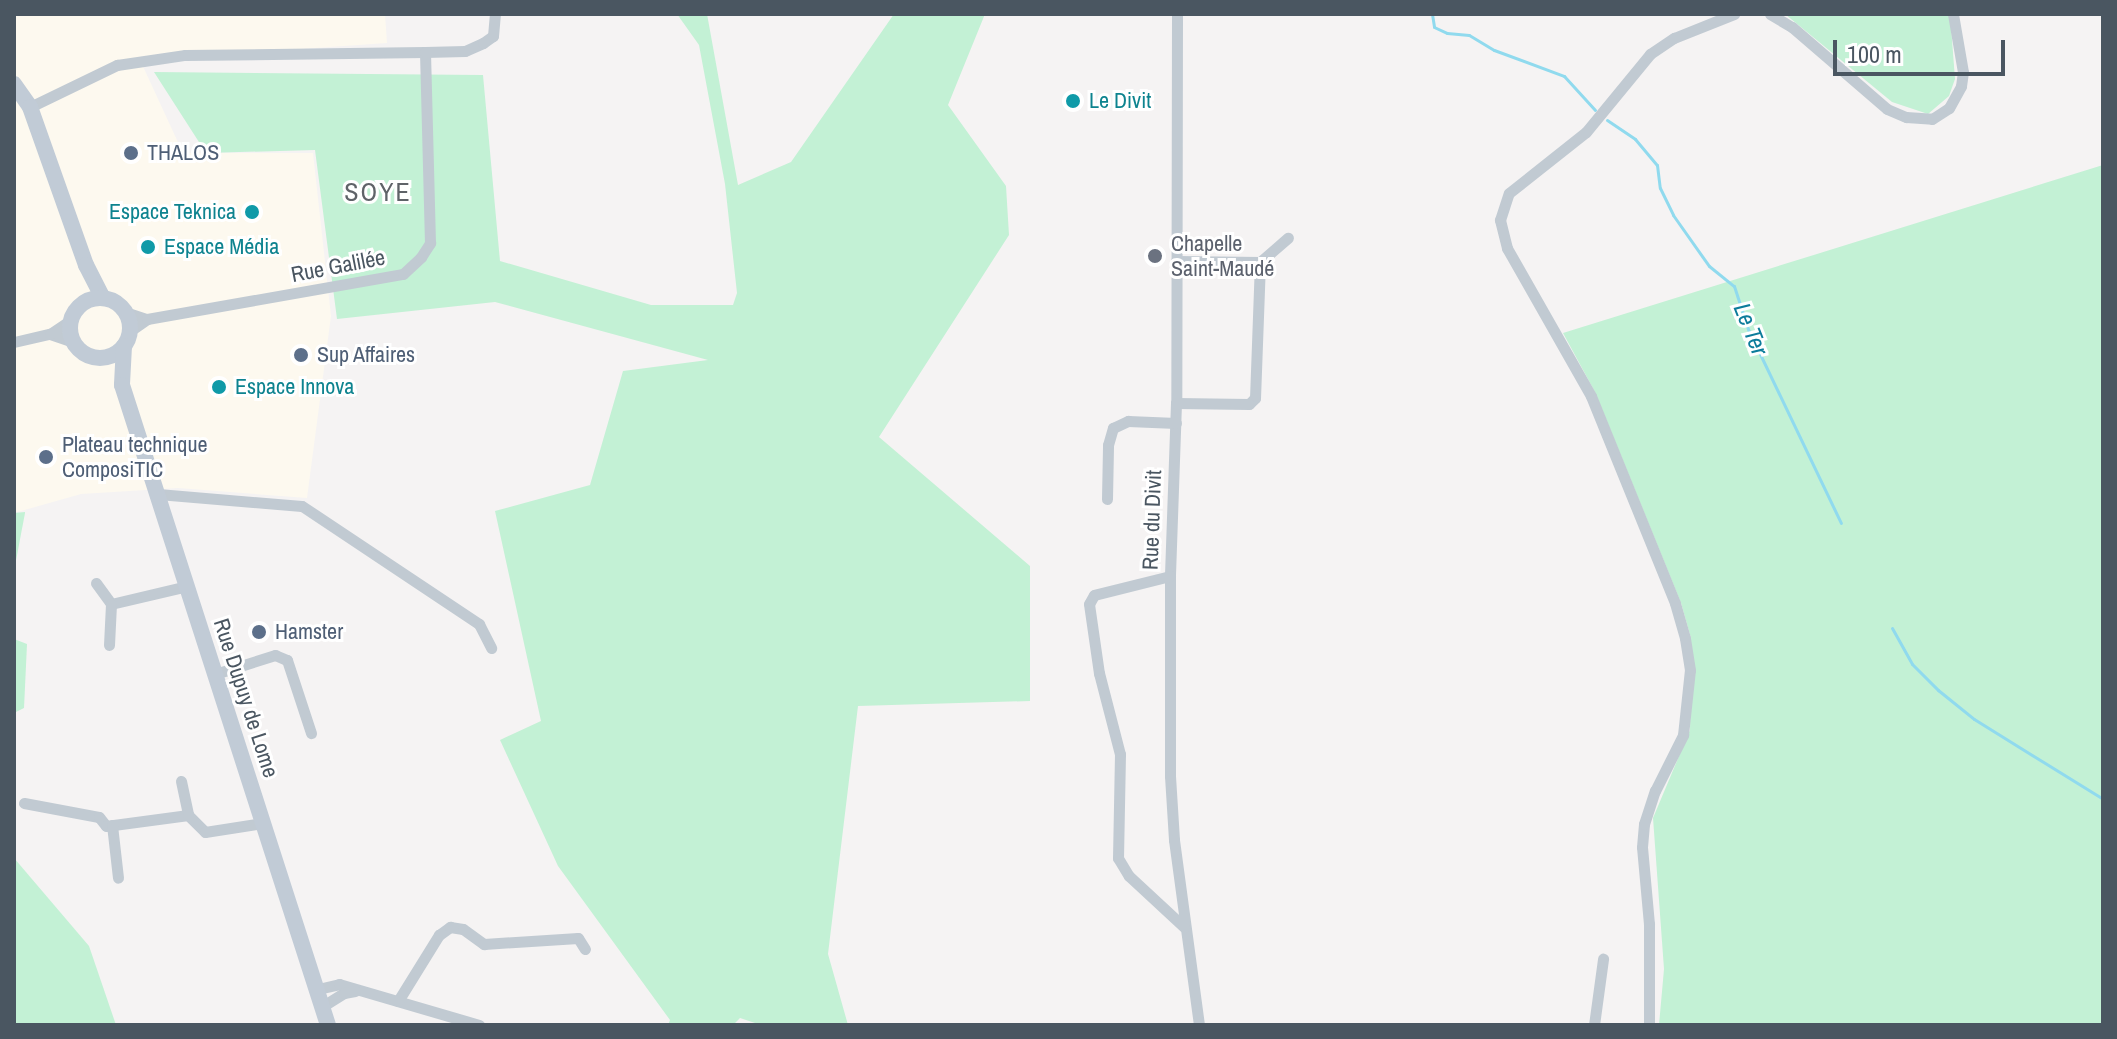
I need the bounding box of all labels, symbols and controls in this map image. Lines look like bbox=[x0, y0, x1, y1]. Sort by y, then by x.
scale bar bbox=[1837, 24, 2009, 74]
text: 100 m bbox=[1847, 38, 1902, 70]
place label: Le Divit bbox=[1089, 88, 1151, 114]
marker: Le Divit bbox=[1064, 92, 1082, 110]
place label: THALOS bbox=[147, 140, 219, 166]
marker: THALOS bbox=[122, 144, 140, 162]
district label: SOYE bbox=[344, 176, 412, 208]
place label: Espace Teknica bbox=[109, 199, 236, 225]
marker: Espace Teknica bbox=[243, 203, 261, 221]
place label: Chapelle Saint-Maudé bbox=[1171, 230, 1274, 282]
place label: Espace Média bbox=[164, 234, 279, 260]
marker: Espace Média bbox=[139, 238, 157, 256]
street label: Rue Galilée bbox=[289, 244, 387, 288]
marker: Chapelle Saint-Maudé bbox=[1146, 247, 1164, 265]
water label: Le Ter bbox=[1727, 298, 1775, 360]
place label: Sup Affaires bbox=[317, 342, 416, 368]
marker: Sup Affaires bbox=[292, 346, 310, 364]
place label: Espace Innova bbox=[235, 374, 354, 400]
marker: Espace Innova bbox=[210, 378, 228, 396]
place label: Plateau technique ComposiTIC bbox=[62, 431, 207, 482]
marker: Plateau technique ComposiTIC bbox=[37, 448, 55, 466]
street label: Rue du Divit bbox=[1137, 469, 1167, 571]
street label: Rue Dupuy de Lome bbox=[208, 615, 284, 781]
place label: Hamster bbox=[275, 619, 343, 645]
marker: Hamster bbox=[250, 623, 268, 641]

